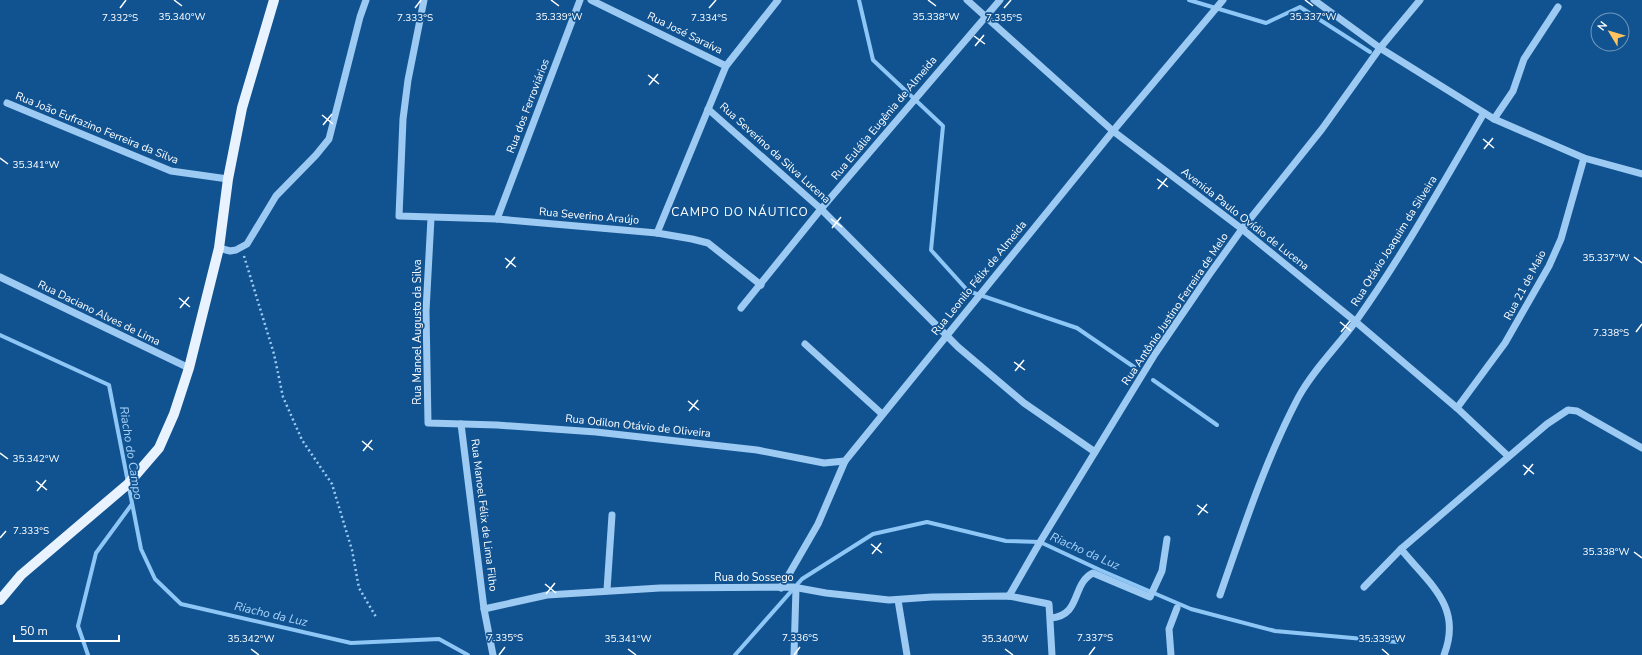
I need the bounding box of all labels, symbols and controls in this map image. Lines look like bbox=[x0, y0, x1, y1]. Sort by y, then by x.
street label: Rua José Saraíva bbox=[645, 8, 725, 58]
text: 35.340°W bbox=[158, 10, 206, 24]
text: 35.339°W bbox=[535, 10, 583, 24]
text: 35.338°W bbox=[912, 10, 960, 24]
text: 35.337°W bbox=[1289, 10, 1337, 24]
text: 7.332°S bbox=[102, 11, 138, 25]
text: 7.333°S bbox=[397, 11, 433, 25]
text: 7.334°S bbox=[691, 11, 727, 25]
text: 7.335°S bbox=[986, 11, 1022, 25]
north arrow bbox=[1590, 12, 1630, 52]
text: N bbox=[1594, 18, 1611, 34]
street label: Rua Eulália Eugênia de Almeida bbox=[828, 53, 940, 183]
street label: Rua dos Ferroviários bbox=[503, 56, 553, 156]
street label: Rua João Eufrazino Ferreira da Silva bbox=[13, 88, 181, 168]
street label: Rua Severino da Silva Lucena bbox=[716, 99, 834, 207]
text: 35.341°W bbox=[12, 158, 60, 172]
street label: Avenida Paulo Ovídio de Lucena bbox=[1178, 164, 1312, 274]
street label: Rua Otávio Joaquim da Silveira bbox=[1347, 173, 1441, 309]
street label: Rua Severino Araújo bbox=[538, 204, 640, 228]
district label: CAMPO DO NÁUTICO bbox=[671, 204, 809, 220]
street label: Rua Leonilo Félix de Almeida bbox=[928, 217, 1030, 338]
street label: Rua Antônio Justino Ferreira de Melo bbox=[1118, 230, 1232, 388]
street label: Rua 21 de Maio bbox=[1500, 247, 1550, 323]
text: 35.337°W bbox=[1582, 251, 1630, 265]
street label: Rua Manoel Augusto da Silva bbox=[410, 259, 425, 405]
street label: Rua Daciano Alves de Lima bbox=[35, 277, 163, 349]
text: 7.338°S bbox=[1593, 326, 1629, 340]
water label: Riacho do Campo bbox=[116, 405, 146, 501]
street label: Rua Odilon Otávio de Oliveira bbox=[564, 411, 712, 441]
street label: Rua Manoel Félix de Lima Filho bbox=[467, 438, 501, 592]
text: 35.342°W bbox=[12, 452, 60, 466]
text: 7.333°S bbox=[13, 524, 49, 538]
water label: Riacho da Luz bbox=[1048, 529, 1123, 574]
text: 35.338°W bbox=[1582, 545, 1630, 559]
street label: Rua do Sossego bbox=[714, 570, 794, 585]
water label: Riacho da Luz bbox=[233, 598, 309, 630]
scale bar bbox=[14, 617, 119, 643]
text: 50 m bbox=[20, 623, 48, 639]
text: 7.335°S bbox=[487, 631, 523, 645]
text: 7.336°S bbox=[782, 631, 818, 645]
text: 7.337°S bbox=[1077, 631, 1113, 645]
text: 35.342°W bbox=[227, 632, 275, 646]
text: 35.341°W bbox=[604, 632, 652, 646]
text: 35.340°W bbox=[981, 632, 1029, 646]
text: 35.339°W bbox=[1358, 632, 1406, 646]

